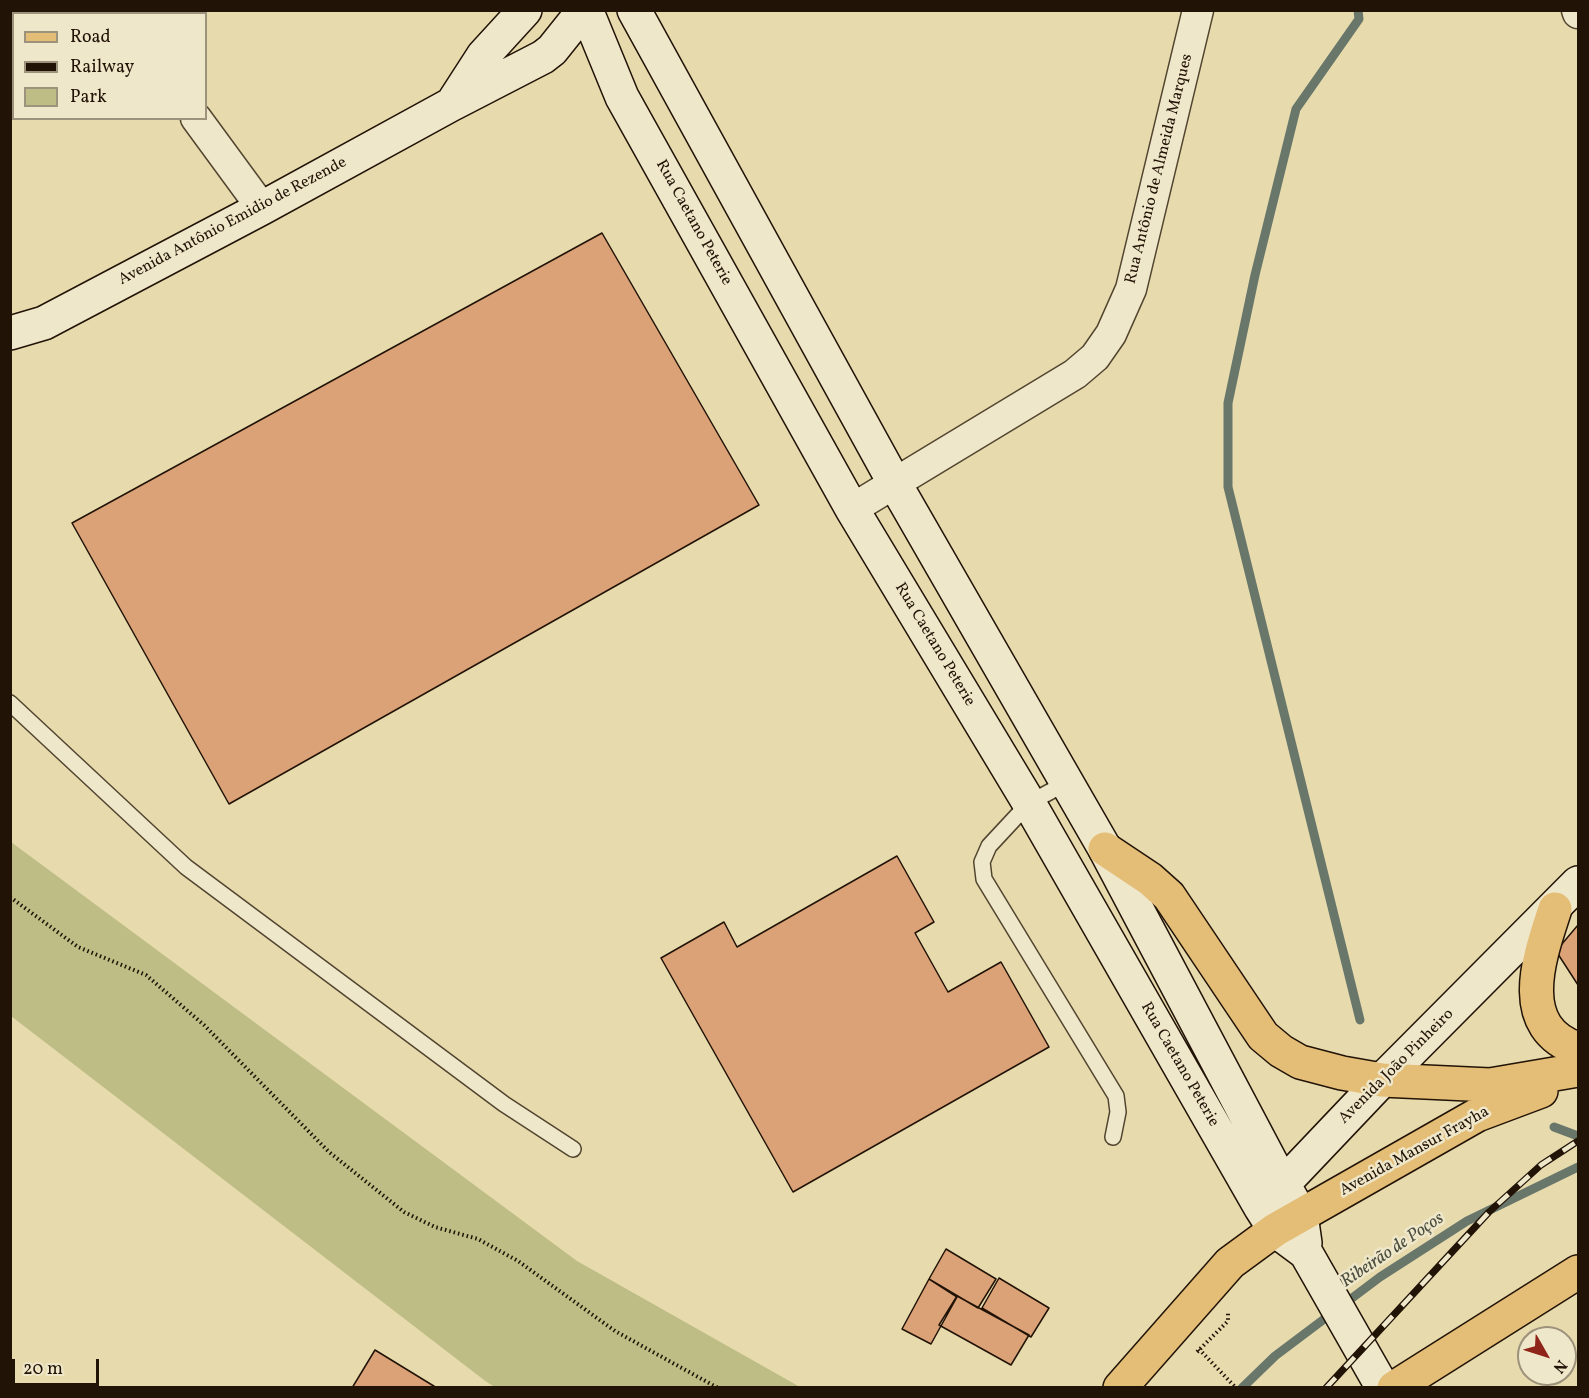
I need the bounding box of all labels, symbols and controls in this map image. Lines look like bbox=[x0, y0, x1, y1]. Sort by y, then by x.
legend bbox=[12, 12, 207, 120]
text: Road bbox=[70, 25, 111, 50]
street label: Rua Antônio de Almeida Marques bbox=[1122, 52, 1198, 286]
text: Railway bbox=[70, 55, 134, 80]
text: Park bbox=[70, 85, 107, 110]
street label: Avenida Antônio Emidio de Rezende bbox=[116, 154, 350, 290]
street label: Rua Caetano Peterie bbox=[651, 157, 735, 289]
street label: Rua Caetano Peterie bbox=[890, 580, 978, 710]
street label: Rua Caetano Peterie bbox=[1136, 999, 1222, 1131]
street label: Avenida João Pinheiro bbox=[1335, 1005, 1459, 1129]
street label: Avenida Mansur Frayha bbox=[1337, 1103, 1493, 1201]
water label: Ribeirão de Poços bbox=[1337, 1209, 1449, 1293]
north arrow bbox=[1517, 1326, 1577, 1386]
scale bar bbox=[15, 1347, 102, 1385]
text: N bbox=[1547, 1355, 1572, 1378]
text: 20 m bbox=[23, 1357, 63, 1382]

